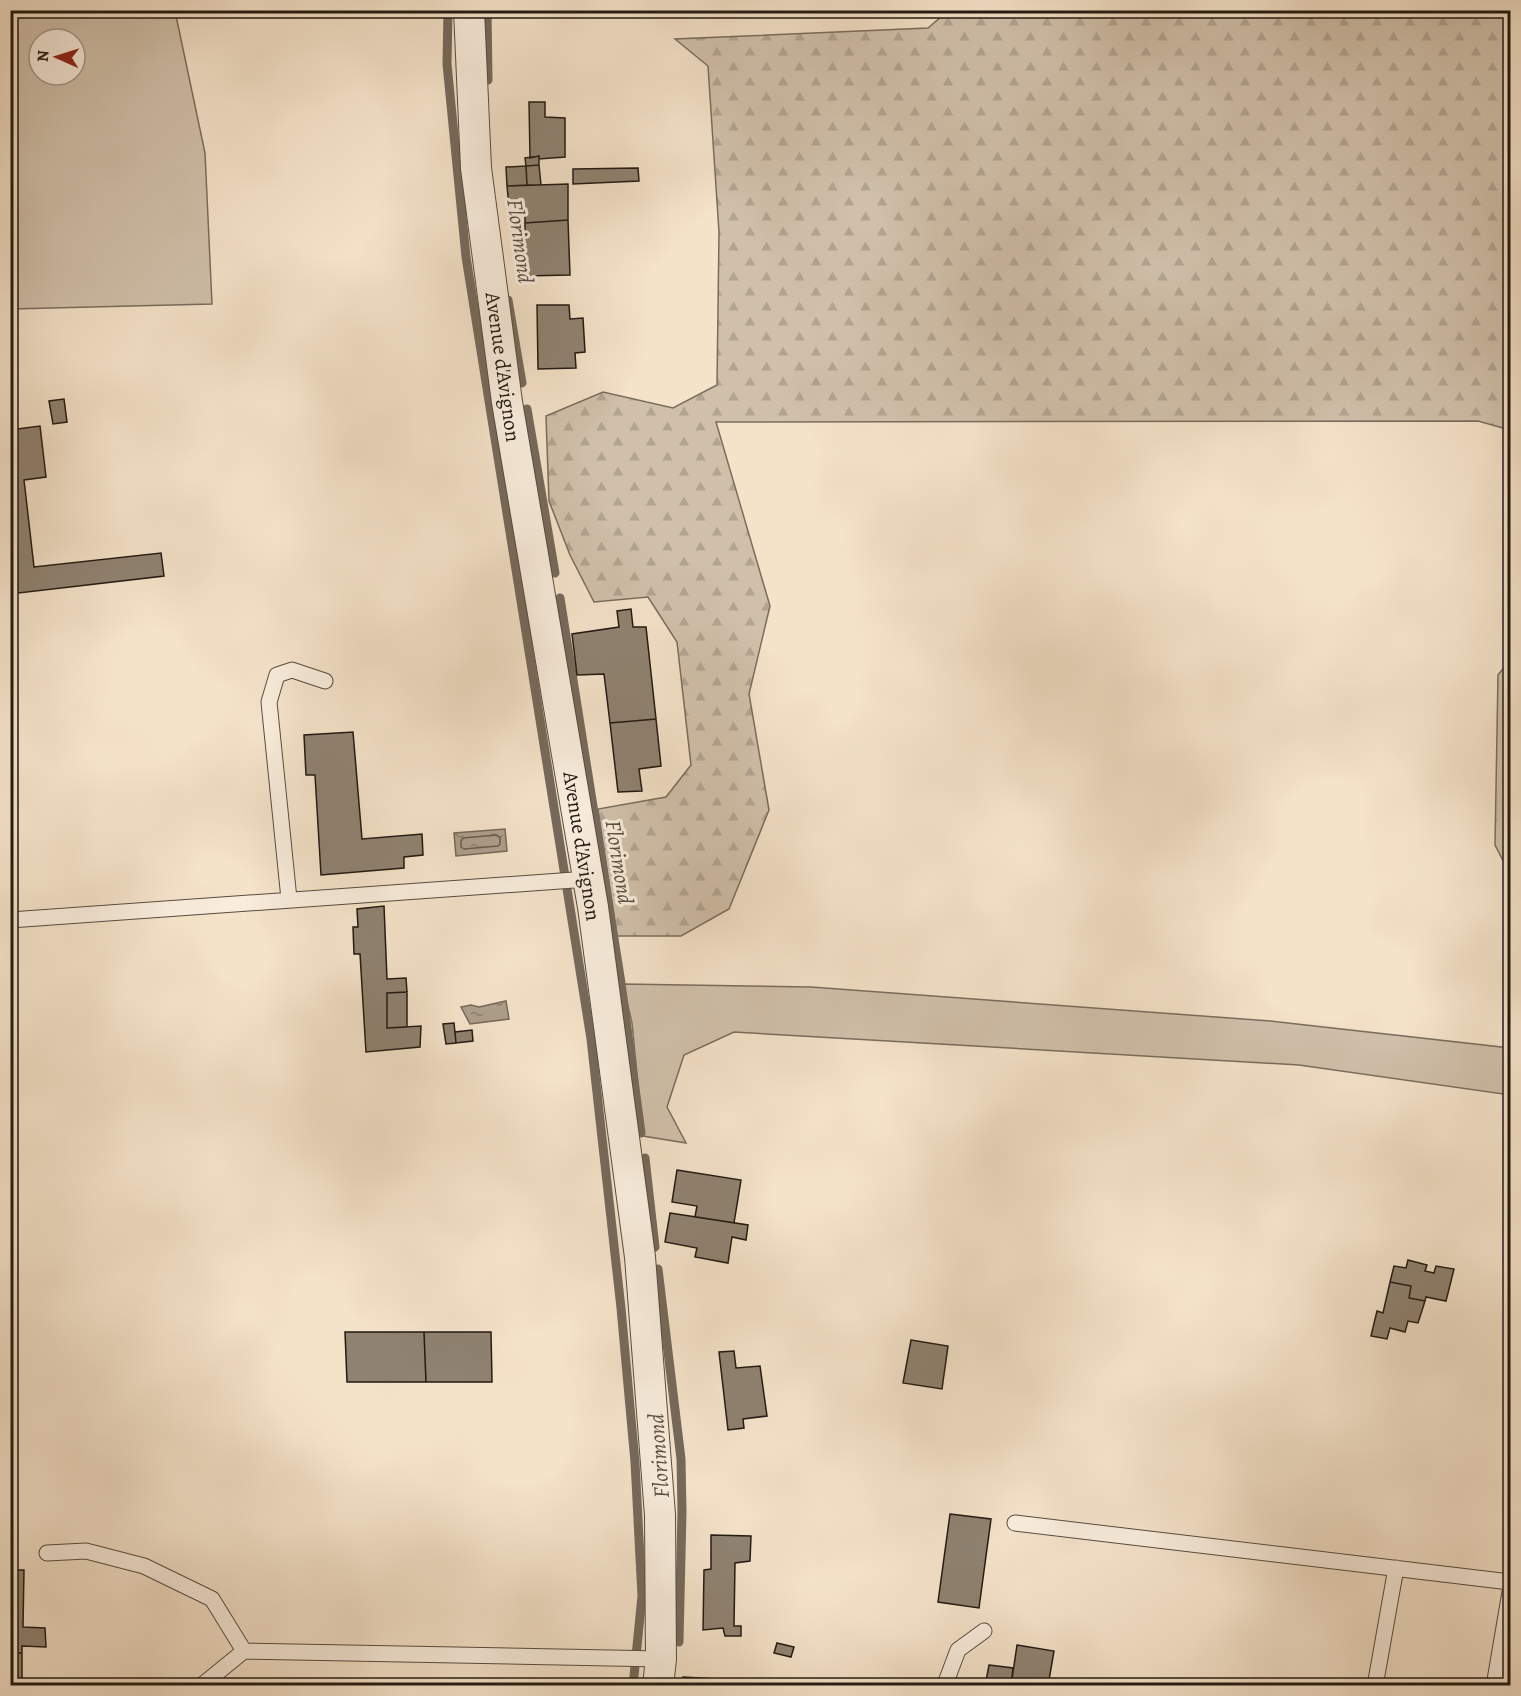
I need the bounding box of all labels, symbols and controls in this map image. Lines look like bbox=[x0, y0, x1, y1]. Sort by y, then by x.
north arrow bbox=[27, 27, 87, 87]
text: N bbox=[32, 50, 54, 63]
water label: Florimond bbox=[499, 197, 541, 285]
street label: Avenue d'Avignon bbox=[479, 289, 527, 444]
street label: Avenue d'Avignon bbox=[556, 768, 608, 923]
water label: Florimond bbox=[598, 818, 640, 906]
water label: Florimond bbox=[641, 1413, 677, 1499]

